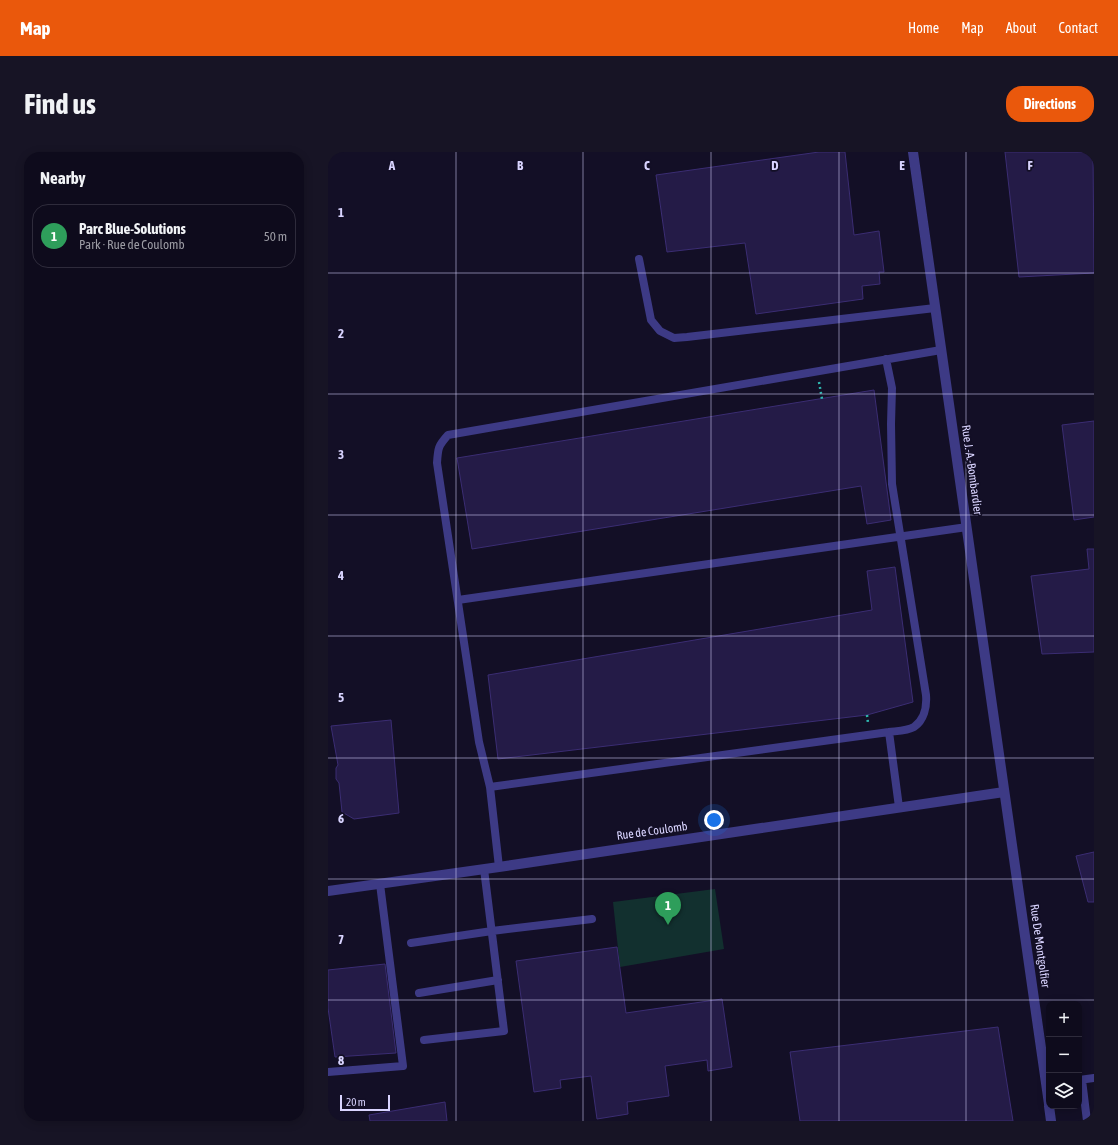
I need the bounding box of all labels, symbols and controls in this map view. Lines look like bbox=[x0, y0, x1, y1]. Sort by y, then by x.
text: Map bbox=[20, 17, 51, 39]
text: Home bbox=[908, 20, 939, 36]
text: Map bbox=[961, 20, 984, 36]
text: About bbox=[1006, 20, 1037, 36]
text: Contact bbox=[1059, 20, 1098, 36]
button: Directions bbox=[1006, 86, 1094, 122]
text: Find us bbox=[24, 88, 96, 120]
text: A bbox=[388, 158, 396, 173]
text: B bbox=[517, 158, 524, 173]
text: C bbox=[644, 158, 650, 173]
text: D bbox=[771, 158, 779, 173]
text: E bbox=[899, 158, 905, 173]
text: F bbox=[1027, 158, 1033, 173]
text: Nearby bbox=[40, 168, 86, 188]
text: 1 bbox=[338, 205, 344, 220]
text: Parc Blue-Solutions bbox=[79, 220, 186, 237]
text: 1 bbox=[51, 229, 57, 244]
text: 50 m bbox=[264, 229, 287, 244]
text: Park · Rue de Coulomb bbox=[79, 237, 185, 252]
text: 2 bbox=[338, 326, 344, 341]
street label: Rue J.-A.-Bombardier bbox=[959, 424, 985, 516]
text: 3 bbox=[338, 447, 344, 462]
text: 4 bbox=[337, 568, 344, 583]
text: 5 bbox=[338, 690, 344, 705]
your location bbox=[704, 810, 724, 830]
text: 6 bbox=[338, 811, 344, 826]
street label: Rue de Coulomb bbox=[616, 819, 689, 843]
pin: 1 bbox=[655, 892, 681, 925]
street label: Rue De Montgolfier bbox=[1027, 903, 1053, 989]
text: 7 bbox=[338, 932, 344, 947]
map controls bbox=[1046, 1001, 1082, 1109]
button: + bbox=[1046, 1001, 1082, 1037]
button: − bbox=[1046, 1037, 1082, 1073]
text: 8 bbox=[338, 1053, 344, 1068]
button: layers bbox=[1046, 1073, 1082, 1109]
scale bar bbox=[340, 1093, 390, 1112]
text: 20 m bbox=[346, 1096, 366, 1108]

